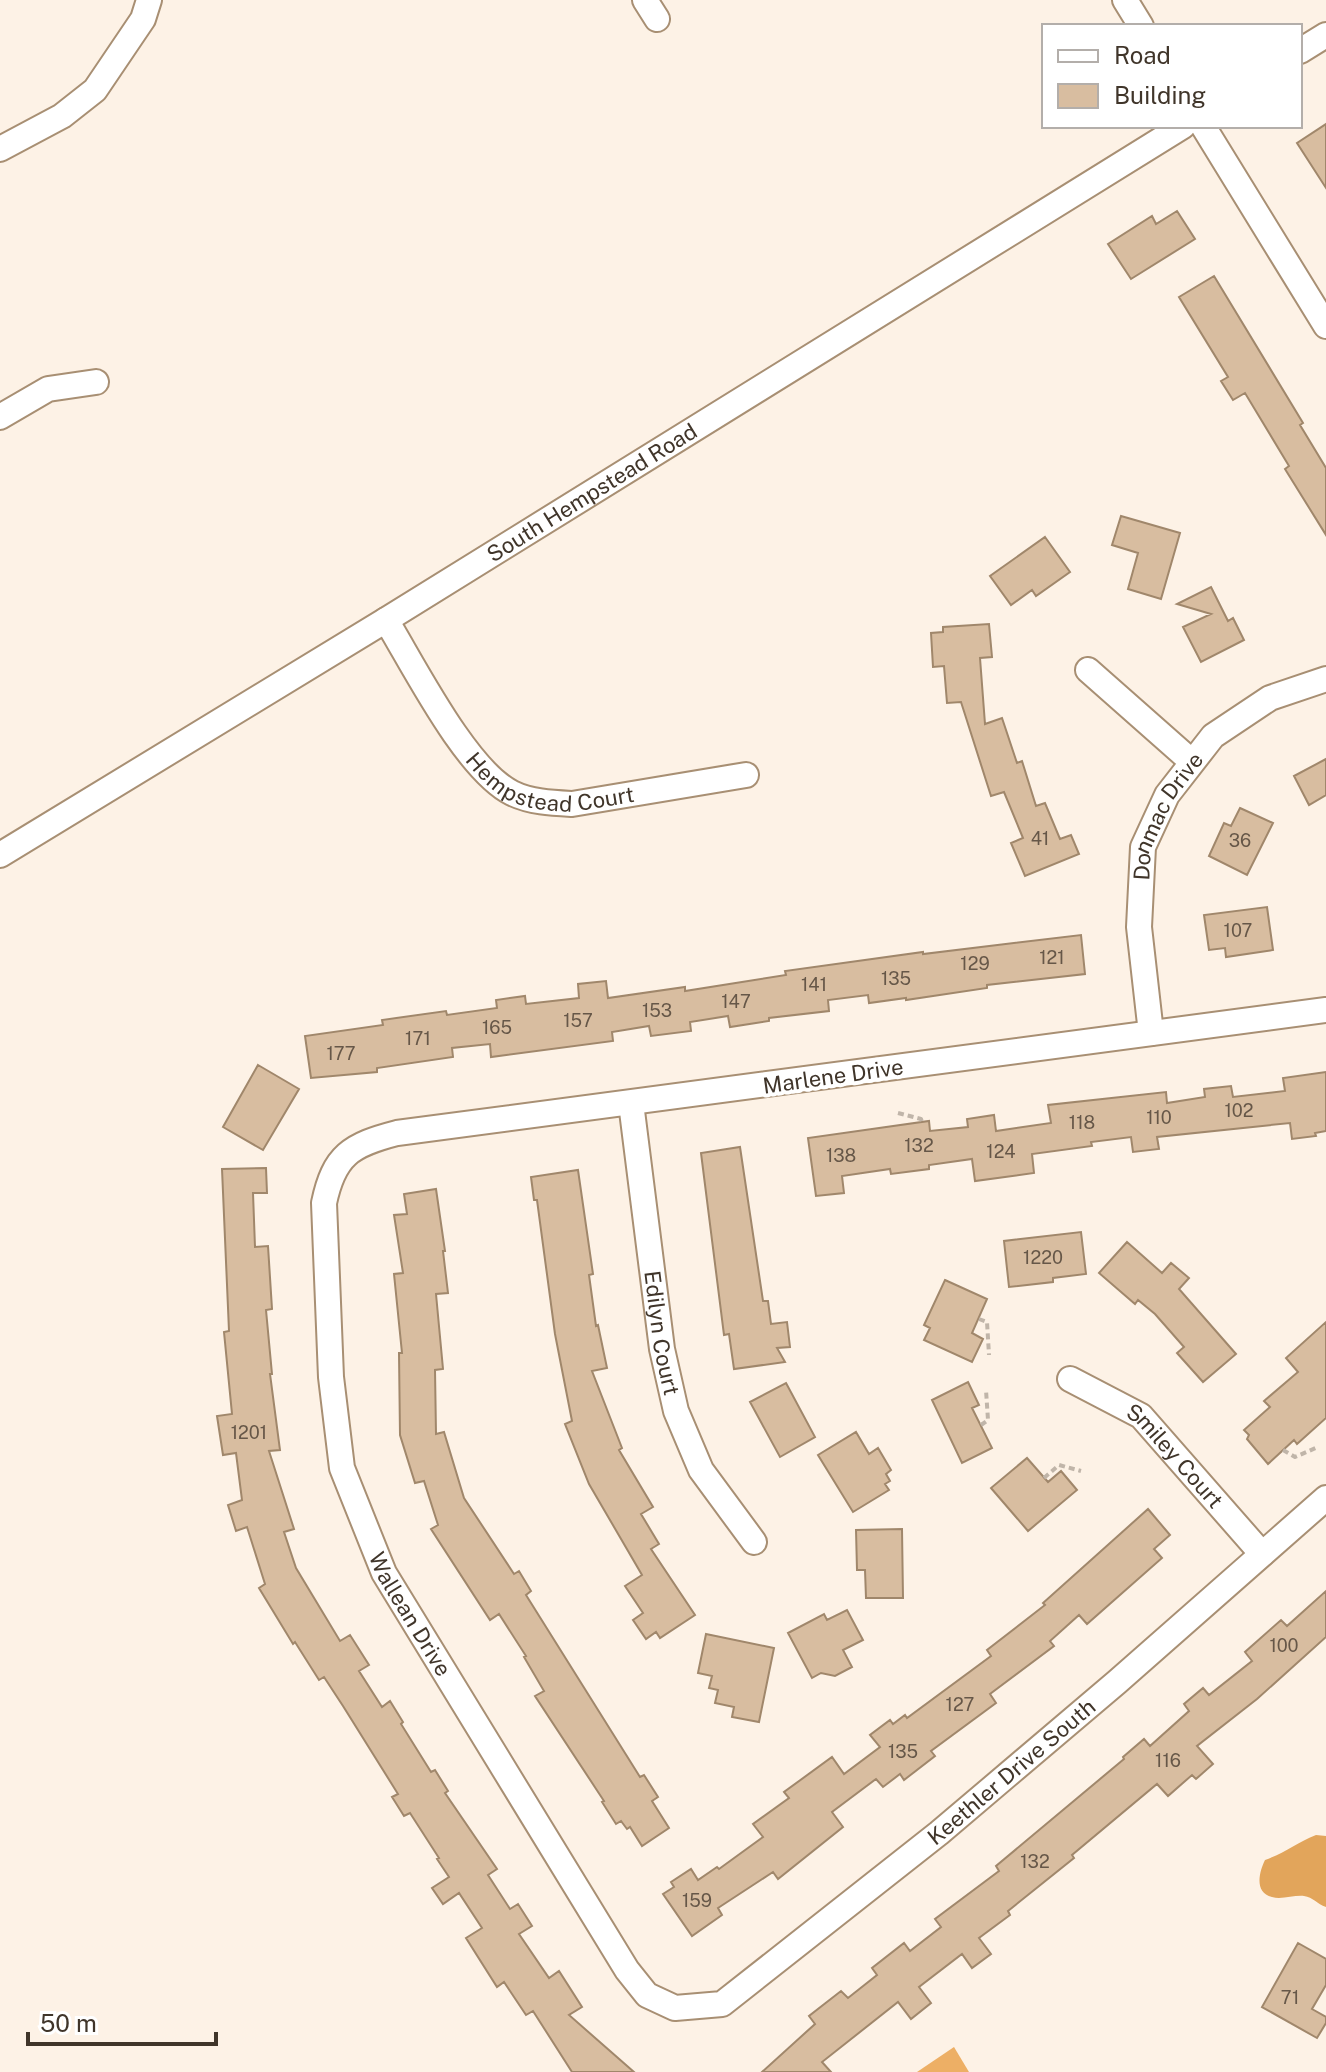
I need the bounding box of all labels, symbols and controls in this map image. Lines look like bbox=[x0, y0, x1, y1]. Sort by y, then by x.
legend bbox=[1042, 24, 1302, 128]
text: Road bbox=[1114, 41, 1171, 69]
text: Building bbox=[1114, 81, 1206, 109]
street label: South Hempstead Road bbox=[482, 418, 701, 567]
street label: Hempstead Court bbox=[461, 747, 636, 817]
street label: Donmac Drive bbox=[1128, 747, 1208, 881]
house number: 41 bbox=[1031, 828, 1049, 849]
house number: 36 bbox=[1229, 830, 1251, 851]
house number: 107 bbox=[1224, 920, 1252, 941]
house number: 121 bbox=[1039, 947, 1065, 968]
house number: 129 bbox=[960, 953, 990, 974]
house number: 135 bbox=[881, 968, 911, 989]
house number: 141 bbox=[801, 974, 827, 995]
house number: 147 bbox=[721, 991, 751, 1012]
house number: 153 bbox=[642, 1000, 672, 1021]
house number: 157 bbox=[563, 1010, 593, 1031]
house number: 165 bbox=[482, 1017, 512, 1038]
house number: 171 bbox=[405, 1028, 431, 1049]
house number: 177 bbox=[326, 1043, 356, 1064]
street label: Marlene Drive bbox=[761, 1053, 905, 1099]
house number: 102 bbox=[1224, 1100, 1254, 1121]
house number: 110 bbox=[1146, 1107, 1172, 1128]
house number: 118 bbox=[1069, 1112, 1095, 1133]
house number: 132 bbox=[904, 1135, 934, 1156]
house number: 124 bbox=[986, 1141, 1016, 1162]
house number: 138 bbox=[826, 1145, 856, 1166]
house number: 1220 bbox=[1023, 1247, 1063, 1268]
street label: Edilyn Court bbox=[639, 1269, 685, 1398]
street label: Smiley Court bbox=[1122, 1398, 1229, 1513]
house number: 1201 bbox=[231, 1422, 267, 1443]
street label: Wallean Drive bbox=[364, 1548, 457, 1681]
house number: 100 bbox=[1269, 1635, 1299, 1656]
street label: Keethler Drive South bbox=[922, 1693, 1100, 1850]
house number: 127 bbox=[946, 1694, 974, 1715]
house number: 135 bbox=[888, 1741, 918, 1762]
house number: 116 bbox=[1155, 1750, 1181, 1771]
house number: 132 bbox=[1020, 1851, 1050, 1872]
house number: 159 bbox=[682, 1890, 712, 1911]
house number: 71 bbox=[1281, 1987, 1299, 2008]
scale bar bbox=[28, 1996, 216, 2046]
text: 50 m bbox=[40, 2009, 97, 2037]

